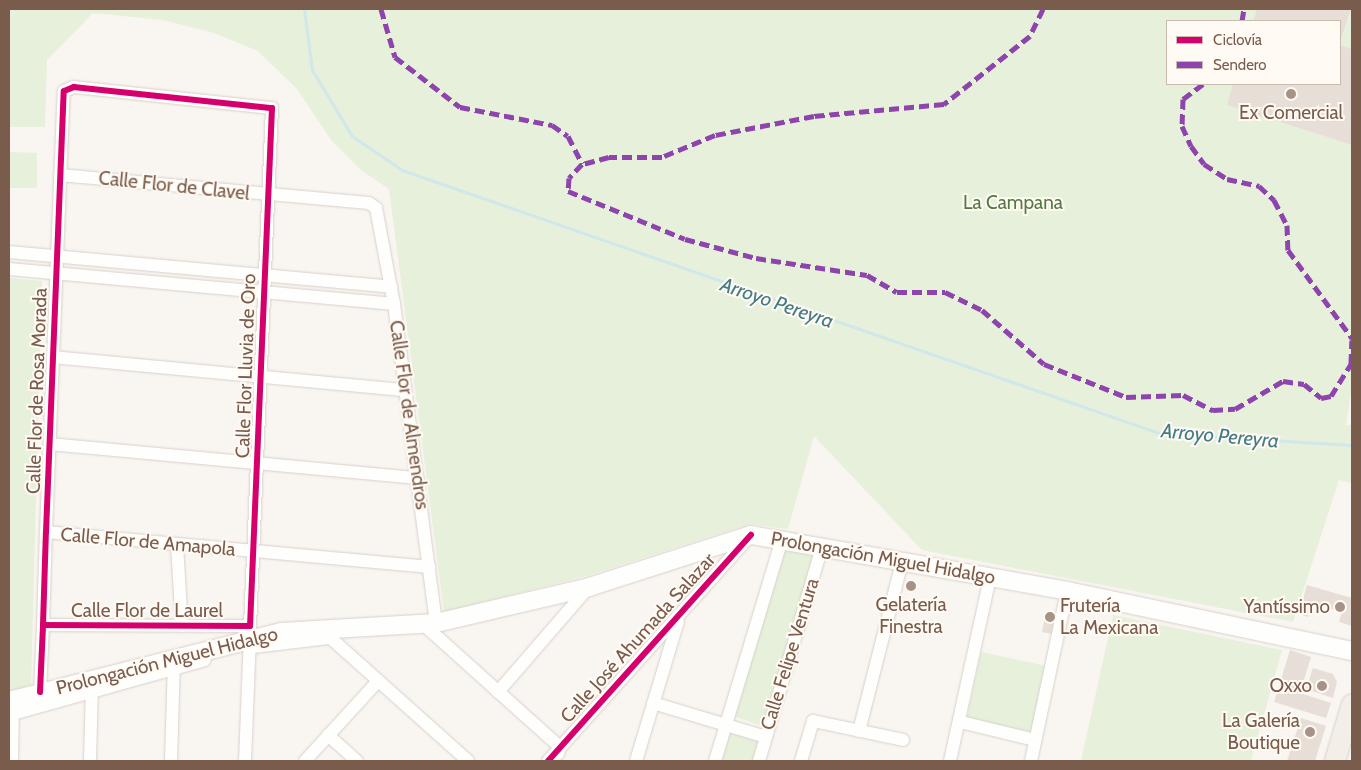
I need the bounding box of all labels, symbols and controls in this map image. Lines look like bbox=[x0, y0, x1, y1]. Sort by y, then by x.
legend bbox=[1166, 20, 1341, 85]
text: Ciclovía bbox=[1213, 31, 1262, 49]
text: Sendero bbox=[1213, 56, 1267, 74]
marker: Ex Comercial bbox=[1285, 88, 1297, 100]
place label: Ex Comercial bbox=[1239, 102, 1343, 124]
street label: Calle Flor de Clavel bbox=[97, 167, 251, 205]
park label: La Campana bbox=[963, 192, 1063, 214]
water label: Arroyo Pereyra bbox=[717, 272, 837, 334]
street label: Calle Flor Lluvia de Oro bbox=[231, 273, 261, 459]
street label: Calle Flor de Rosa Morada bbox=[22, 287, 52, 495]
street label: Calle Flor de Almendros bbox=[384, 319, 434, 511]
water label: Arroyo Pereyra bbox=[1160, 419, 1280, 453]
street label: Calle Flor de Amapola bbox=[60, 523, 236, 561]
street label: Prolongación Miguel Hidalgo bbox=[769, 527, 997, 589]
street label: Calle José Ahumada Salazar bbox=[556, 549, 720, 727]
street label: Calle Felipe Ventura bbox=[756, 575, 824, 733]
marker: Gelatería Finestra bbox=[905, 580, 917, 592]
place label: Gelatería Finestra bbox=[875, 594, 947, 638]
place label: Frutería La Mexicana bbox=[1060, 595, 1158, 639]
place label: Yantíssimo bbox=[1244, 596, 1330, 618]
street label: Calle Flor de Laurel bbox=[71, 600, 223, 622]
marker: Yantíssimo bbox=[1334, 601, 1346, 613]
marker: Frutería La Mexicana bbox=[1044, 611, 1056, 623]
street label: Prolongación Miguel Hidalgo bbox=[54, 622, 280, 700]
place label: Oxxo bbox=[1269, 675, 1312, 697]
marker: Oxxo bbox=[1316, 680, 1328, 692]
place label: La Galería Boutique bbox=[1222, 710, 1300, 754]
marker: La Galería Boutique bbox=[1304, 726, 1316, 738]

